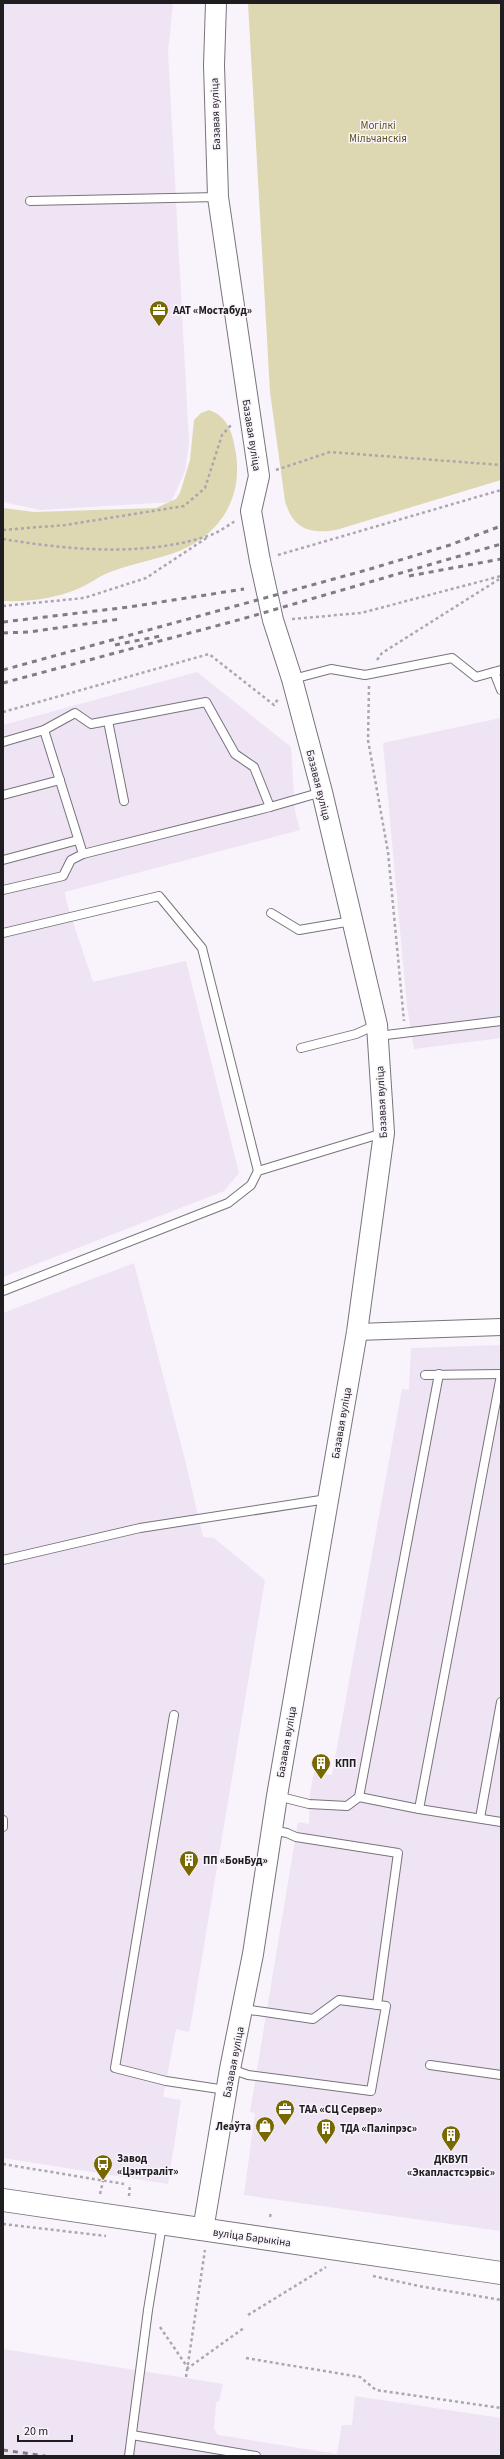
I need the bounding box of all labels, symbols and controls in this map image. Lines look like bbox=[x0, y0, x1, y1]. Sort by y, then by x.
street label: Базавая вуліца bbox=[207, 78, 224, 150]
park label: Могілкі Мільчанскія bbox=[349, 118, 407, 146]
office icon: ААТ «Мостабуд» bbox=[148, 299, 170, 327]
place label: ААТ «Мостабуд» bbox=[172, 303, 252, 318]
street label: Базавая вуліца bbox=[238, 398, 265, 472]
street label: Базавая вуліца bbox=[302, 748, 335, 822]
street label: Базавая вуліца bbox=[372, 1065, 391, 1138]
street label: Базавая вуліца bbox=[328, 1386, 355, 1460]
street label: Базавая вуліца bbox=[273, 1705, 300, 1779]
building icon: КПП bbox=[310, 1752, 332, 1780]
place label: КПП bbox=[335, 1756, 356, 1771]
building icon: ПП «БонБуд» bbox=[178, 1849, 200, 1877]
place label: ПП «БонБуд» bbox=[203, 1853, 268, 1868]
street label: Базавая вуліца bbox=[219, 2025, 248, 2099]
office icon: ТАА «СЦ Сервер» bbox=[274, 2098, 296, 2126]
place label: ТАА «СЦ Сервер» bbox=[299, 2102, 382, 2117]
shop icon: Леаўта bbox=[254, 2115, 276, 2143]
building icon: ТДА «Паліпрэс» bbox=[315, 2117, 337, 2145]
place label: Леаўта bbox=[215, 2119, 251, 2134]
place label: ТДА «Паліпрэс» bbox=[340, 2121, 417, 2136]
building icon: ДКВУП «Экапластсэрвіс» bbox=[440, 2124, 462, 2152]
place label: Завод «Цэнтраліт» bbox=[117, 2151, 179, 2179]
place label: ДКВУП «Экапластсэрвіс» bbox=[407, 2152, 495, 2180]
bus stop icon: Завод «Цэнтраліт» bbox=[92, 2153, 114, 2181]
street label: вуліца Барыкіна bbox=[212, 2225, 292, 2250]
scale bar bbox=[18, 2417, 72, 2443]
text: 20 m bbox=[24, 2423, 48, 2440]

